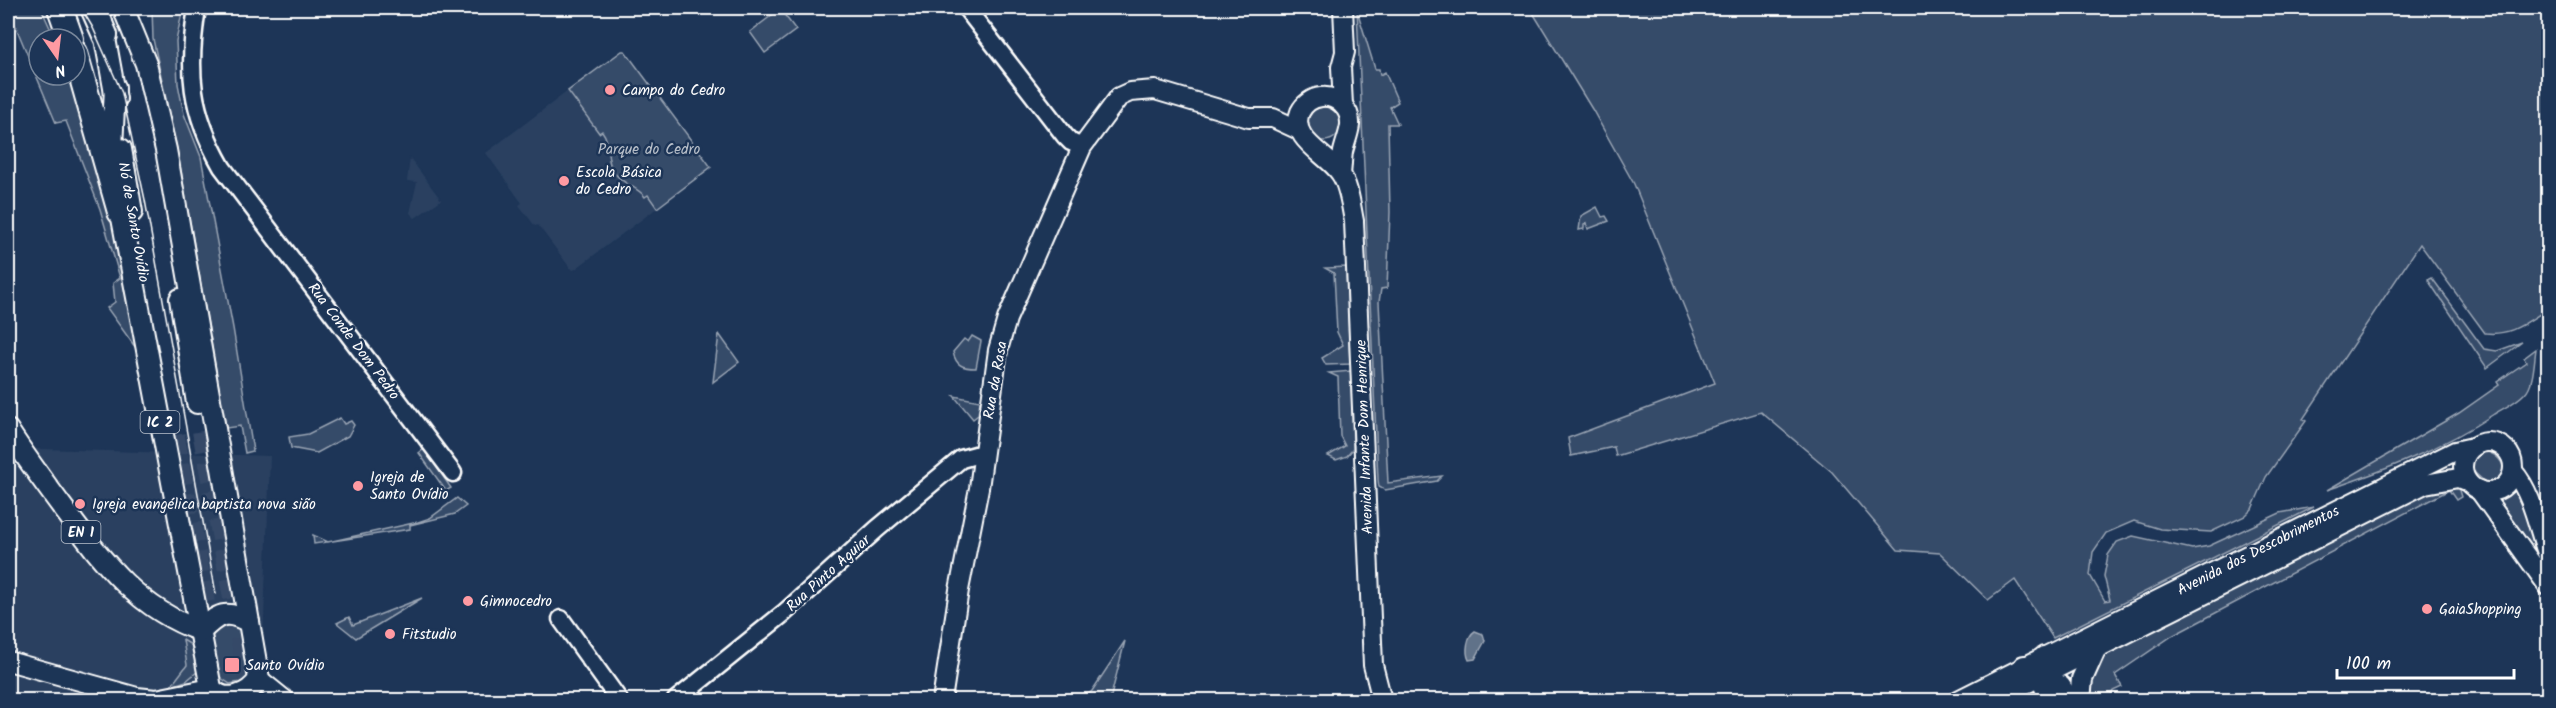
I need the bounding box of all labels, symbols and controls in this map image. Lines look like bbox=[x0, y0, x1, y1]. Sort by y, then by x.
north arrow bbox=[27, 27, 87, 87]
text: N bbox=[52, 57, 68, 83]
place label: Campo do Cedro bbox=[622, 79, 725, 103]
marker: Campo do Cedro bbox=[603, 83, 617, 97]
park label: Parque do Cedro bbox=[598, 138, 700, 162]
street label: Nó de Santo Ovídio bbox=[111, 160, 155, 284]
place label: Escola Básica do Cedro bbox=[576, 161, 662, 202]
marker: Escola Básica do Cedro bbox=[557, 174, 571, 188]
street label: Rua Conde Dom Pedro bbox=[301, 278, 406, 406]
street label: Rua da Rasa bbox=[977, 339, 1015, 421]
street label: Avenida Infante Dom Henrique bbox=[1350, 339, 1380, 535]
road number: IC 2 bbox=[140, 411, 180, 433]
place label: Igreja de Santo Ovídio bbox=[370, 466, 449, 507]
marker: Igreja de Santo Ovídio bbox=[351, 479, 365, 493]
place label: Igreja evangélica baptista nova sião bbox=[92, 493, 316, 517]
marker: Igreja evangélica baptista nova sião bbox=[73, 497, 87, 511]
street label: Avenida dos Descobrimentos bbox=[2173, 499, 2344, 602]
road number: EN 1 bbox=[62, 521, 100, 543]
street label: Rua Pinto Aguiar bbox=[781, 529, 877, 618]
place label: Gimnocedro bbox=[480, 590, 552, 614]
marker: Gimnocedro bbox=[461, 594, 475, 608]
place label: GaiaShopping bbox=[2439, 598, 2522, 622]
marker: GaiaShopping bbox=[2420, 602, 2434, 616]
place label: Fitstudio bbox=[402, 623, 457, 647]
marker: Fitstudio bbox=[383, 627, 397, 641]
scale bar bbox=[2337, 642, 2514, 680]
text: 100 m bbox=[2346, 650, 2391, 679]
place label: Santo Ovídio bbox=[246, 654, 325, 678]
marker: Santo Ovídio bbox=[223, 656, 241, 674]

